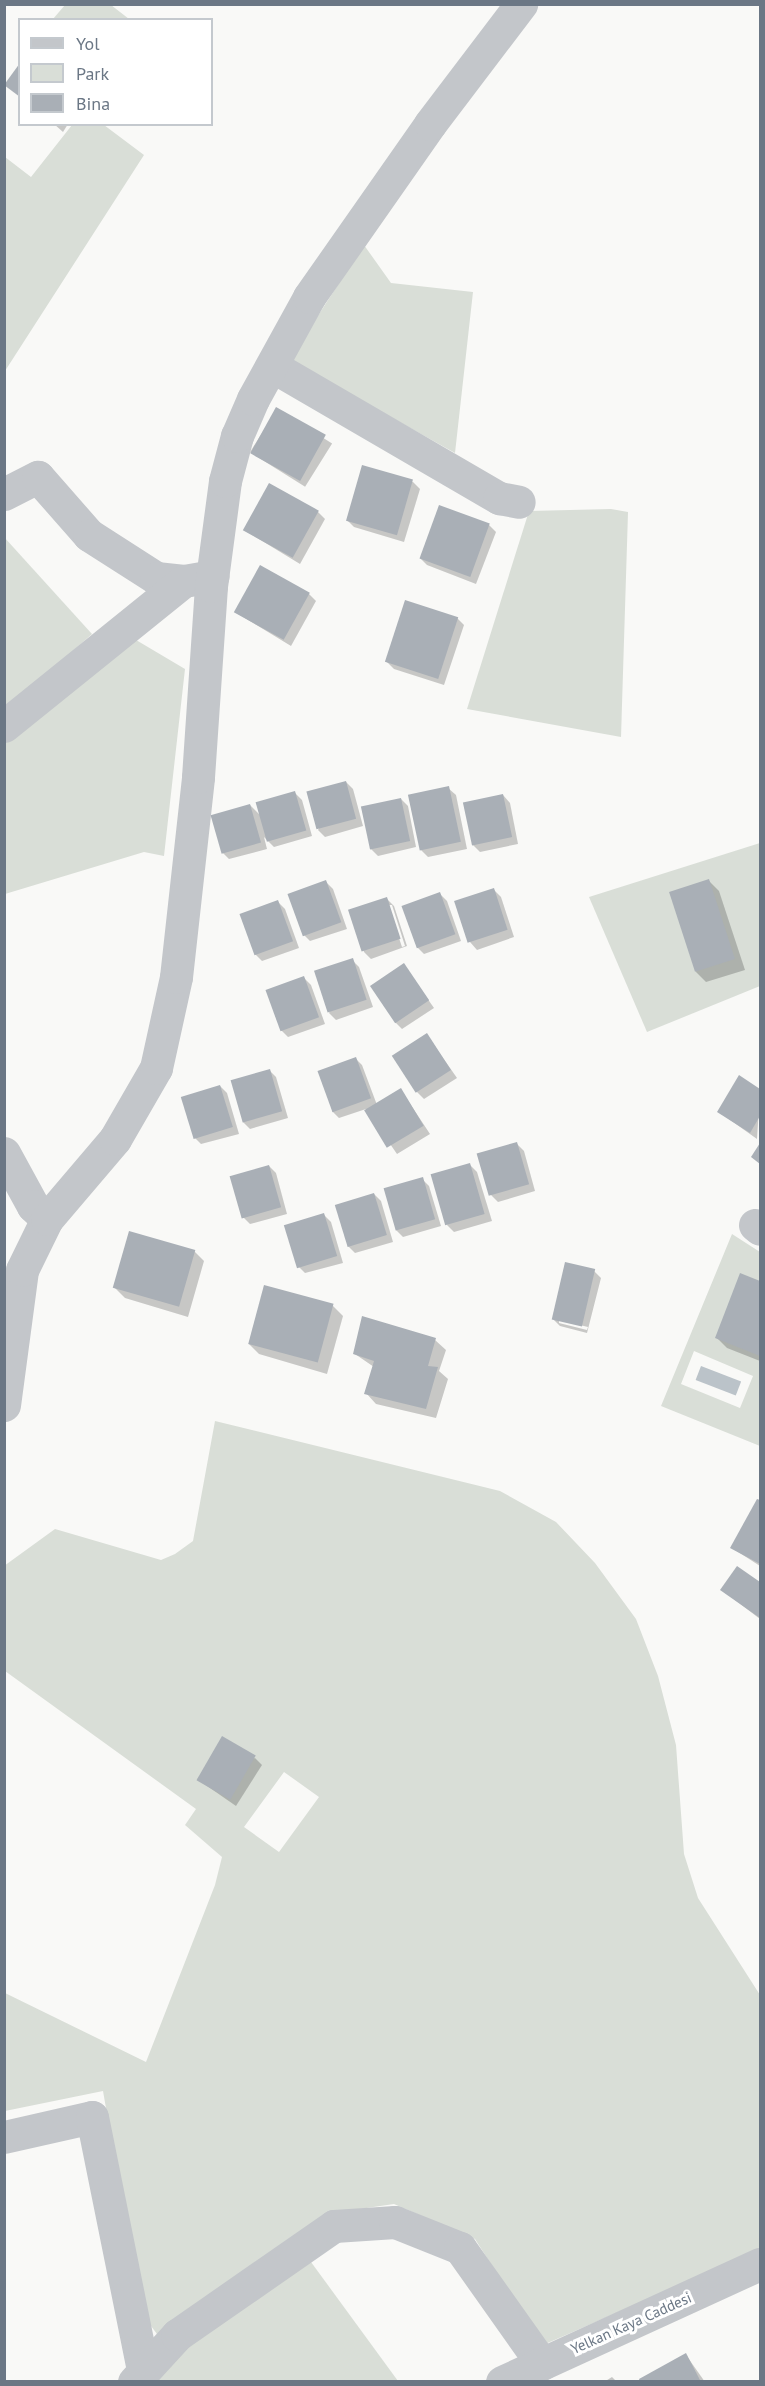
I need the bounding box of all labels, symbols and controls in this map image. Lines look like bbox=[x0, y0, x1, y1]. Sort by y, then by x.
legend bbox=[18, 18, 213, 126]
text: Yol bbox=[76, 32, 99, 55]
text: Park bbox=[76, 62, 109, 85]
text: Bina bbox=[76, 92, 110, 115]
street label: Yelkan Kaya Caddesi bbox=[568, 2288, 694, 2358]

